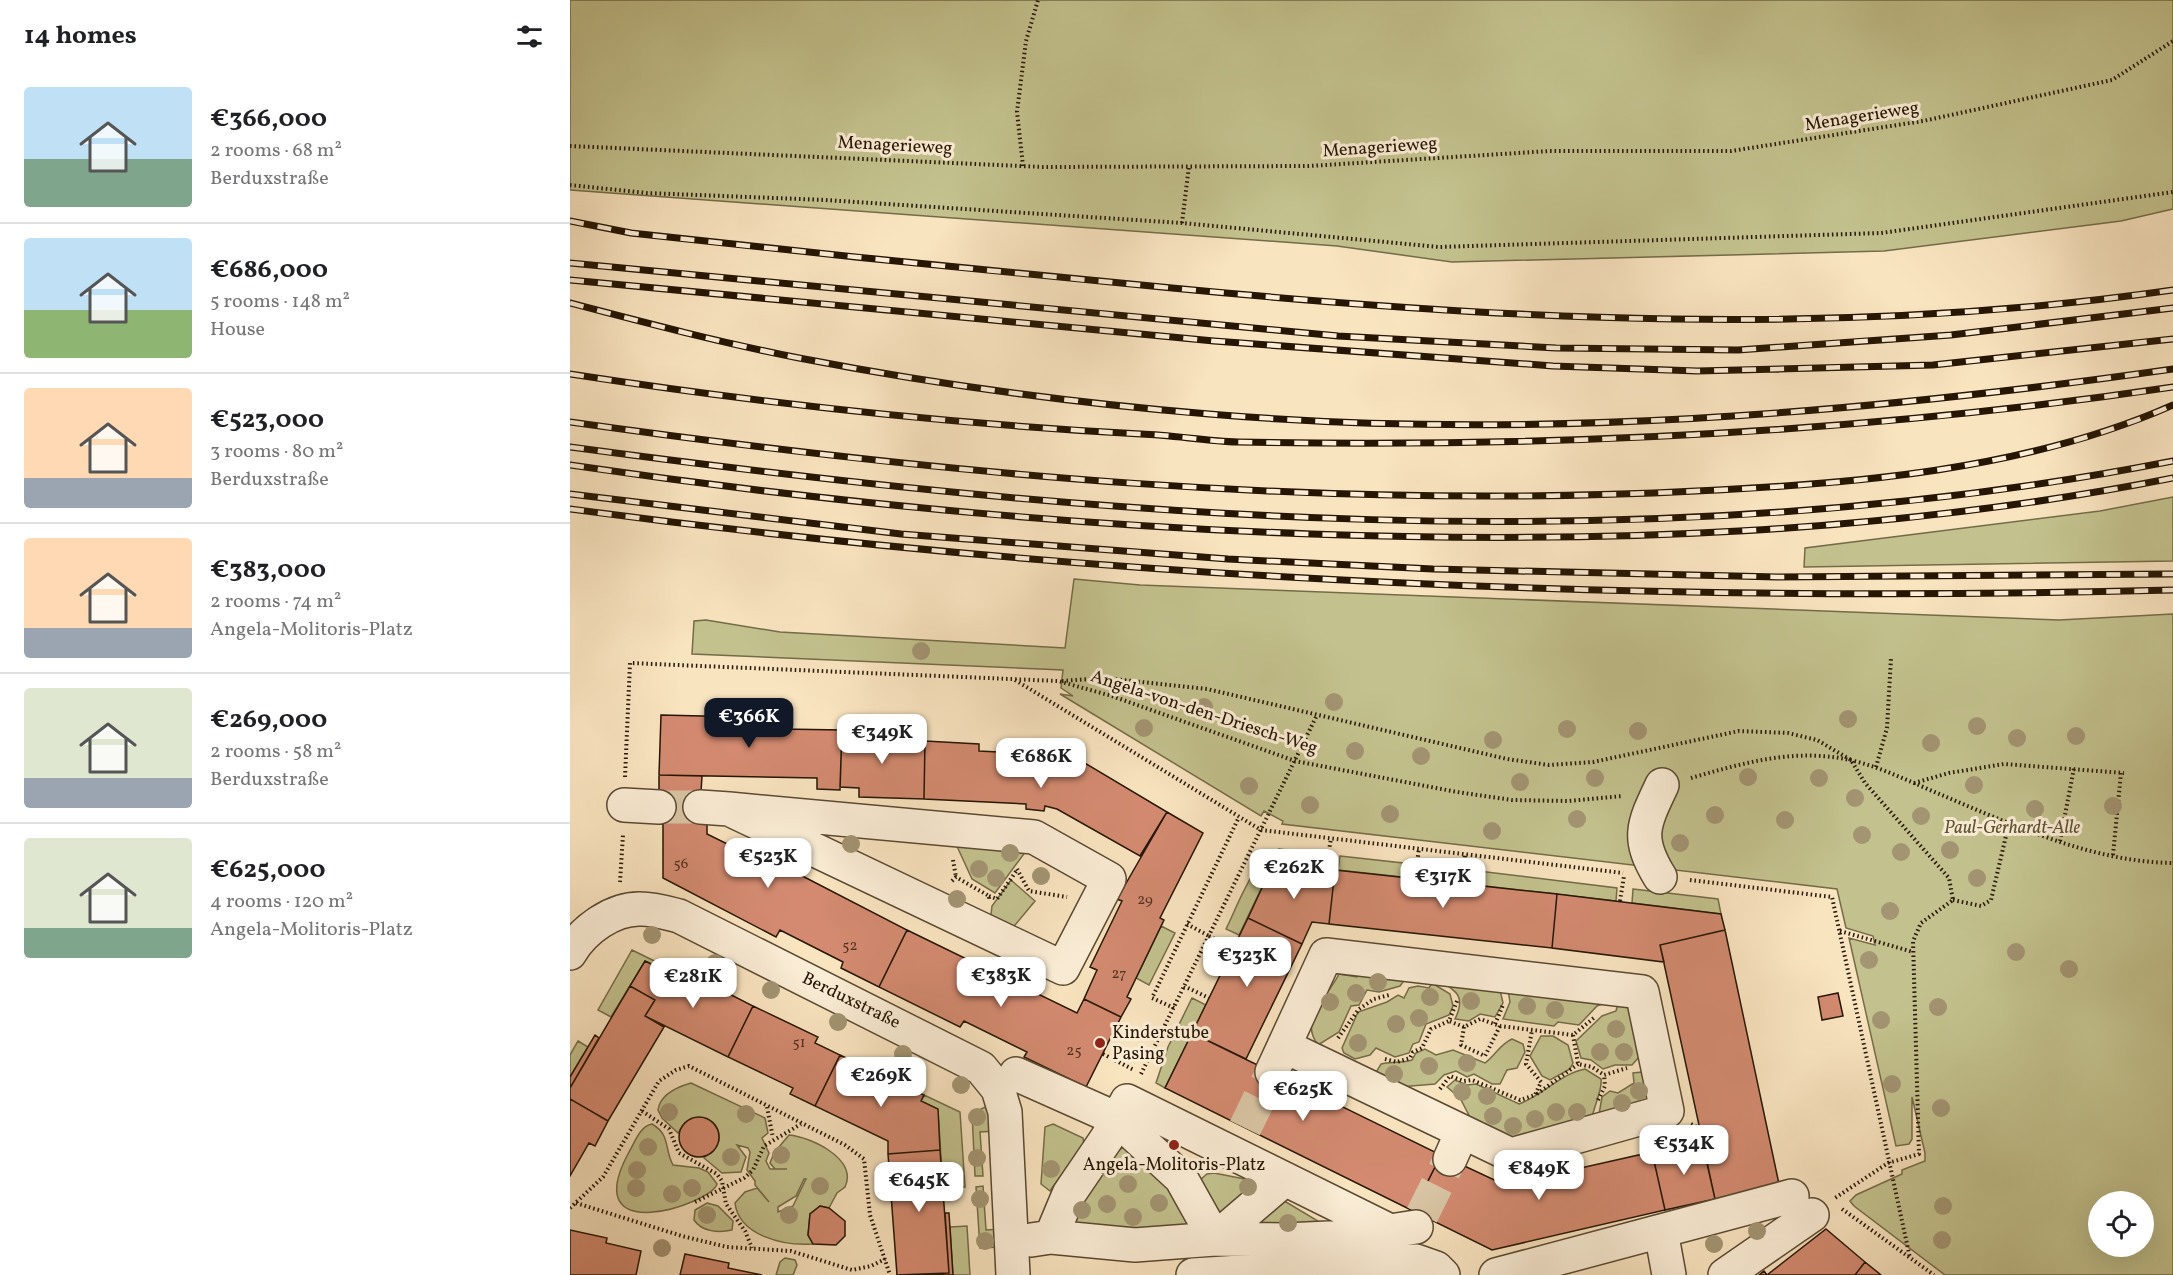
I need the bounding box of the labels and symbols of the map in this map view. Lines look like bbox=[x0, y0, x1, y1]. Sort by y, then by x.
street label: Menagerieweg bbox=[1803, 96, 1921, 138]
street label: Menagerieweg bbox=[837, 131, 953, 161]
street label: Menagerieweg bbox=[1322, 132, 1438, 164]
street label: Angela-von-den-Driesch-Weg bbox=[1087, 664, 1321, 762]
pin: €366K bbox=[707, 698, 791, 749]
pin: €349K bbox=[840, 714, 924, 765]
pin: €686K bbox=[999, 738, 1083, 789]
park label: Paul-Gerhardt-Alle bbox=[1944, 816, 2080, 841]
pin: €523K bbox=[726, 838, 810, 889]
pin: €262K bbox=[1252, 849, 1336, 900]
house number: 56 bbox=[674, 854, 688, 875]
pin: €317K bbox=[1401, 858, 1485, 909]
house number: 29 bbox=[1137, 890, 1153, 911]
house number: 52 bbox=[842, 936, 858, 957]
pin: €323K bbox=[1205, 937, 1289, 988]
pin: €383K bbox=[959, 957, 1043, 1008]
pin: €281K bbox=[651, 958, 735, 1009]
house number: 27 bbox=[1112, 964, 1126, 985]
street label: Berduxstraße bbox=[798, 966, 904, 1036]
place label: Kinderstube Pasing bbox=[1112, 1021, 1209, 1067]
house number: 51 bbox=[792, 1033, 806, 1054]
marker: Kinderstube Pasing bbox=[1093, 1036, 1107, 1050]
house number: 25 bbox=[1066, 1041, 1082, 1062]
pin: €269K bbox=[839, 1057, 923, 1108]
pin: €625K bbox=[1261, 1071, 1345, 1122]
pin: €534K bbox=[1642, 1125, 1726, 1176]
marker: Angela-Molitoris-Platz bbox=[1167, 1138, 1181, 1152]
pin: €849K bbox=[1497, 1150, 1581, 1201]
place label: Angela-Molitoris-Platz bbox=[1083, 1153, 1265, 1178]
pin: €645K bbox=[877, 1162, 961, 1213]

